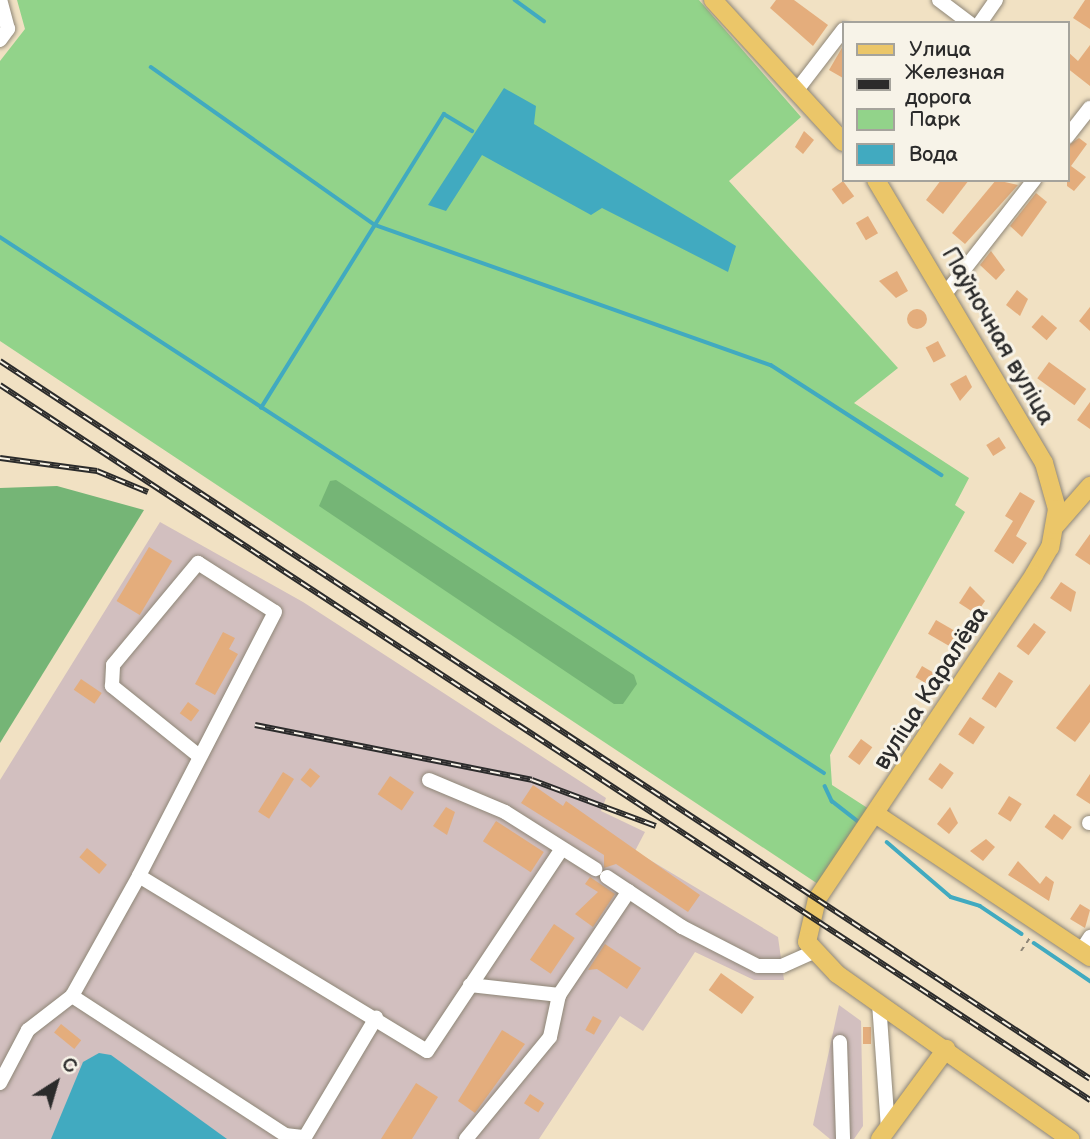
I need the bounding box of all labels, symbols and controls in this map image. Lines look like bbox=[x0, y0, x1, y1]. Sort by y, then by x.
legend bbox=[842, 21, 1069, 182]
text: Улица bbox=[909, 37, 971, 62]
text: Железная дорога bbox=[905, 60, 1005, 110]
text: Парк bbox=[909, 107, 960, 132]
text: Вода bbox=[909, 142, 958, 167]
street label: Паўночная вуліца bbox=[935, 242, 1061, 430]
street label: вуліца Каралёва bbox=[867, 601, 995, 775]
north arrow bbox=[21, 1048, 91, 1118]
text: С bbox=[57, 1053, 81, 1079]

